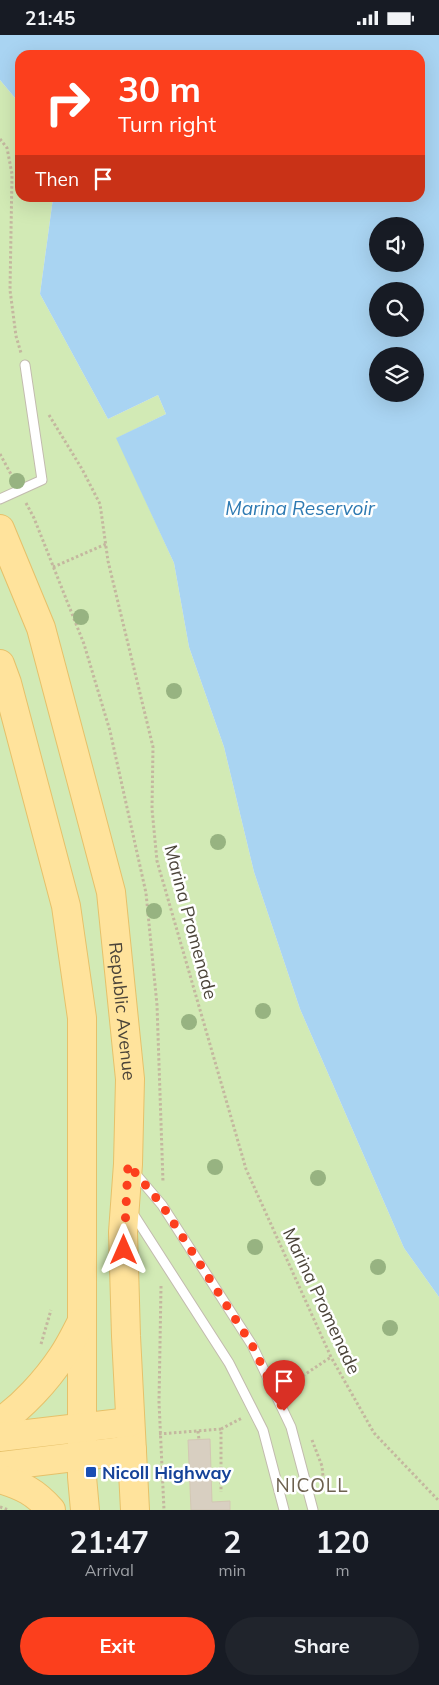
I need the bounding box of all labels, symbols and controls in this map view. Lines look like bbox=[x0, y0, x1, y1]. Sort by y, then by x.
text: 21:45 bbox=[25, 6, 75, 30]
text: 30 m bbox=[118, 67, 201, 111]
icon: right bbox=[35, 70, 100, 135]
text: Turn right bbox=[118, 110, 216, 138]
icon: arrive bbox=[89, 165, 117, 193]
text: Then bbox=[35, 167, 79, 191]
map controls bbox=[369, 217, 424, 402]
button: sound bbox=[369, 217, 424, 272]
button: search bbox=[369, 282, 424, 337]
button: layers bbox=[369, 347, 424, 402]
water label: Marina Reservoir bbox=[225, 496, 376, 520]
street label: Marina Promenade bbox=[159, 842, 223, 1002]
street label: Republic Avenue bbox=[105, 941, 142, 1081]
position arrow bbox=[97, 1223, 149, 1275]
street label: Marina Promenade bbox=[278, 1224, 366, 1378]
pin bbox=[263, 1360, 305, 1411]
icon: arrive bbox=[270, 1367, 298, 1395]
place label: Nicoll Highway bbox=[102, 1461, 232, 1484]
marker: Nicoll Highway bbox=[84, 1465, 98, 1479]
district label: NICOLL bbox=[275, 1473, 349, 1497]
text: 21:47 bbox=[70, 1523, 149, 1561]
text: 2 bbox=[223, 1523, 241, 1561]
text: 120 bbox=[315, 1523, 369, 1561]
text: Arrival bbox=[85, 1560, 134, 1580]
text: min bbox=[219, 1560, 246, 1580]
text: m bbox=[335, 1560, 349, 1580]
button: Exit bbox=[20, 1617, 215, 1675]
button: Share bbox=[225, 1617, 419, 1675]

